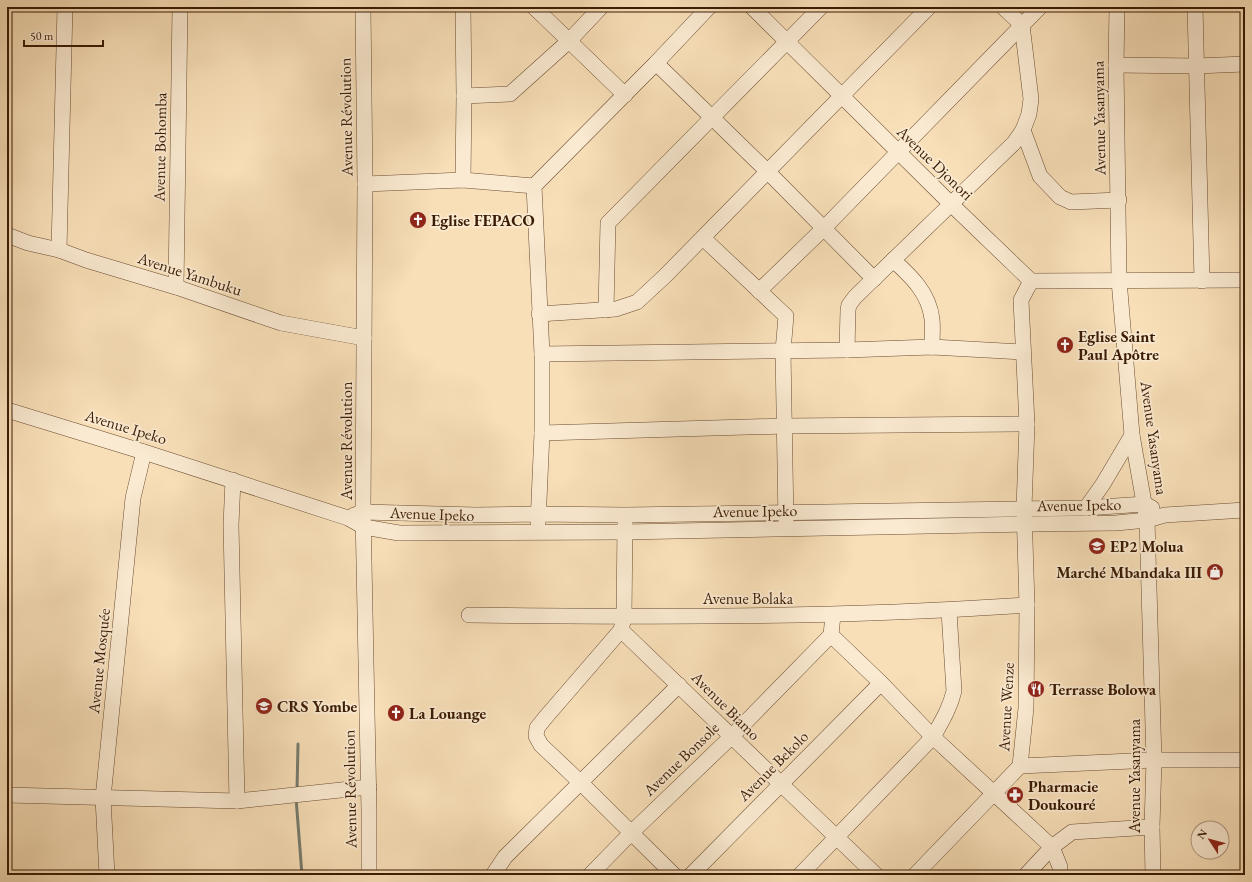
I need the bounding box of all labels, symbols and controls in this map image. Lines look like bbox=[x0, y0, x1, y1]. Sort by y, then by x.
scale bar bbox=[24, 22, 103, 48]
text: 50 m bbox=[30, 28, 54, 44]
street label: Avenue Révolution bbox=[334, 57, 358, 177]
street label: Avenue Yasanyama bbox=[1087, 60, 1111, 176]
street label: Avenue Bohomba bbox=[149, 92, 171, 203]
street label: Avenue Djonori bbox=[892, 121, 978, 205]
church icon: Eglise FEPACO bbox=[408, 210, 428, 230]
place label: Eglise FEPACO bbox=[431, 210, 535, 231]
street label: Avenue Yambuku bbox=[134, 247, 245, 301]
place label: Eglise Saint Paul Apôtre bbox=[1078, 326, 1159, 365]
church icon: Eglise Saint Paul Apôtre bbox=[1055, 335, 1075, 355]
street label: Avenue Yasanyama bbox=[1135, 379, 1172, 497]
street label: Avenue Révolution bbox=[336, 381, 357, 501]
street label: Avenue Ipeko bbox=[82, 404, 170, 449]
street label: Avenue Ipeko bbox=[1036, 494, 1122, 516]
street label: Avenue Ipeko bbox=[712, 500, 798, 522]
street label: Avenue Ipeko bbox=[388, 502, 475, 526]
school or university icon: EP2 Molua bbox=[1087, 536, 1107, 556]
place label: EP2 Molua bbox=[1110, 536, 1185, 557]
place label: Marché Mbandaka III bbox=[1056, 562, 1202, 583]
shop icon: Marché Mbandaka III bbox=[1205, 562, 1225, 582]
street label: Avenue Bolaka bbox=[702, 588, 794, 609]
street label: Avenue Mosquée bbox=[83, 607, 115, 716]
street label: Avenue Wenze bbox=[993, 662, 1019, 753]
street label: Avenue Biamo bbox=[686, 666, 765, 745]
restaurant icon: Terrasse Bolowa bbox=[1026, 679, 1046, 699]
place label: Terrasse Bolowa bbox=[1049, 679, 1157, 700]
school or university icon: CRS Yombe bbox=[254, 696, 274, 716]
place label: CRS Yombe bbox=[277, 696, 357, 717]
church icon: La Louange bbox=[386, 703, 406, 723]
place label: La Louange bbox=[409, 703, 487, 724]
street label: Avenue Bonsole bbox=[638, 717, 723, 801]
street label: Avenue Yasanyama bbox=[1124, 718, 1145, 834]
street label: Avenue Bekolo bbox=[732, 726, 813, 807]
street label: Avenue Révolution bbox=[338, 729, 362, 849]
place label: Pharmacie Doukouré bbox=[1028, 776, 1099, 815]
pharmacy icon: Pharmacie Doukouré bbox=[1005, 785, 1025, 805]
north arrow bbox=[1190, 820, 1230, 860]
text: N bbox=[1194, 826, 1210, 842]

